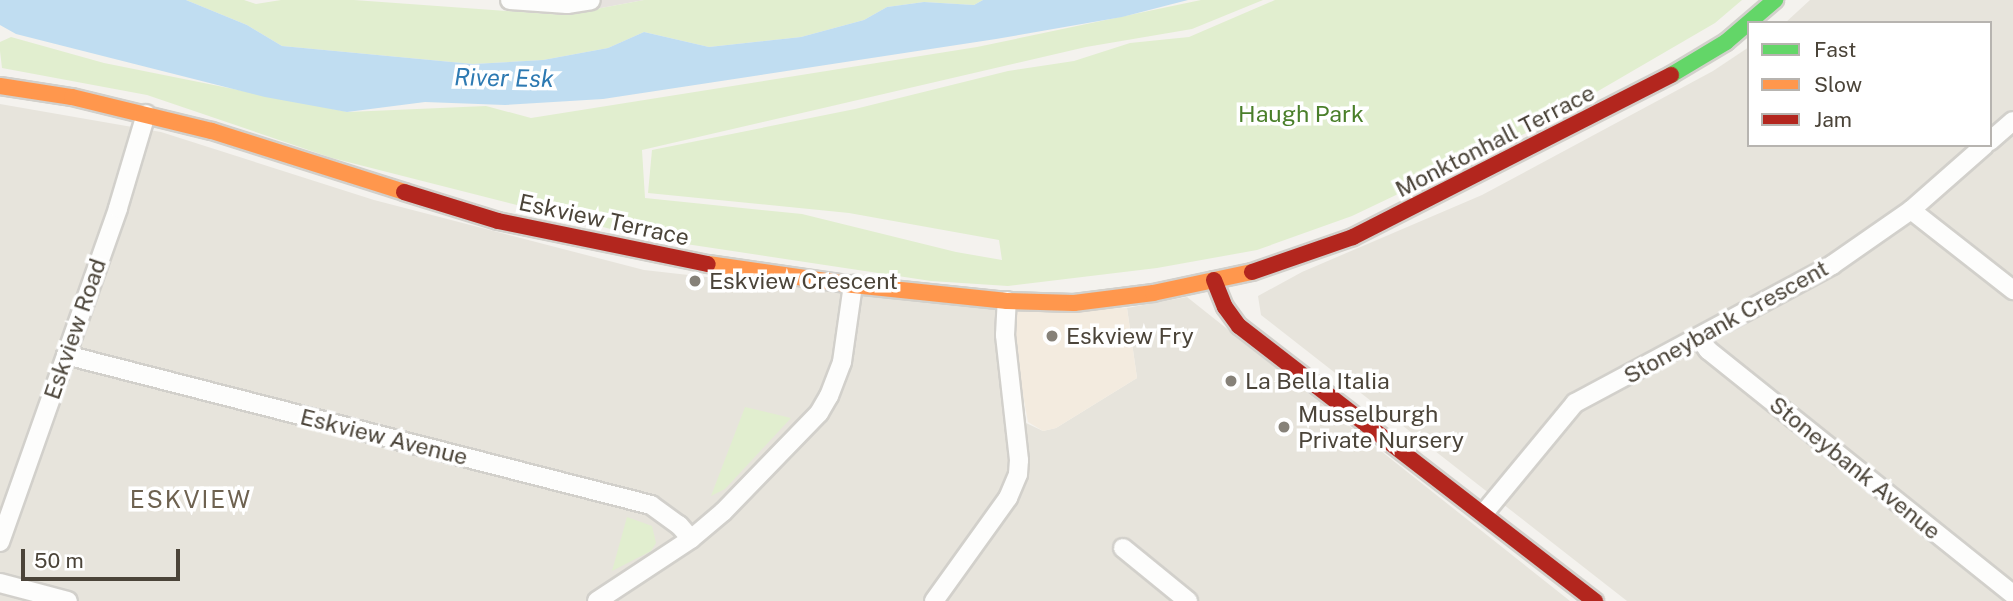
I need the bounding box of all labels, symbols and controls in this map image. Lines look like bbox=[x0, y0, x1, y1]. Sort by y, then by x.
legend bbox=[1747, 21, 1992, 147]
text: Fast bbox=[1814, 37, 1856, 62]
water label: River Esk bbox=[454, 63, 554, 93]
text: Slow bbox=[1814, 72, 1862, 97]
street label: Monktonhall Terrace bbox=[1391, 79, 1599, 203]
park label: Haugh Park bbox=[1238, 100, 1364, 128]
text: Jam bbox=[1814, 107, 1852, 132]
street label: Eskview Terrace bbox=[516, 188, 692, 252]
street label: Stoneybank Crescent bbox=[1619, 254, 1833, 390]
street label: Eskview Road bbox=[38, 255, 112, 403]
place label: Eskview Crescent bbox=[709, 267, 898, 295]
marker: Eskview Crescent bbox=[687, 273, 703, 289]
place label: Eskview Fry bbox=[1066, 322, 1194, 350]
marker: Eskview Fry bbox=[1044, 328, 1060, 344]
place label: La Bella Italia bbox=[1245, 367, 1390, 395]
marker: La Bella Italia bbox=[1223, 373, 1239, 389]
street label: Stoneybank Avenue bbox=[1764, 391, 1946, 545]
place label: Musselburgh Private Nursery bbox=[1298, 400, 1464, 454]
street label: Eskview Avenue bbox=[297, 403, 471, 471]
marker: Musselburgh Private Nursery bbox=[1276, 419, 1292, 435]
district label: ESKVIEW bbox=[131, 486, 251, 514]
scale bar bbox=[24, 534, 184, 578]
text: 50 m bbox=[34, 548, 84, 573]

